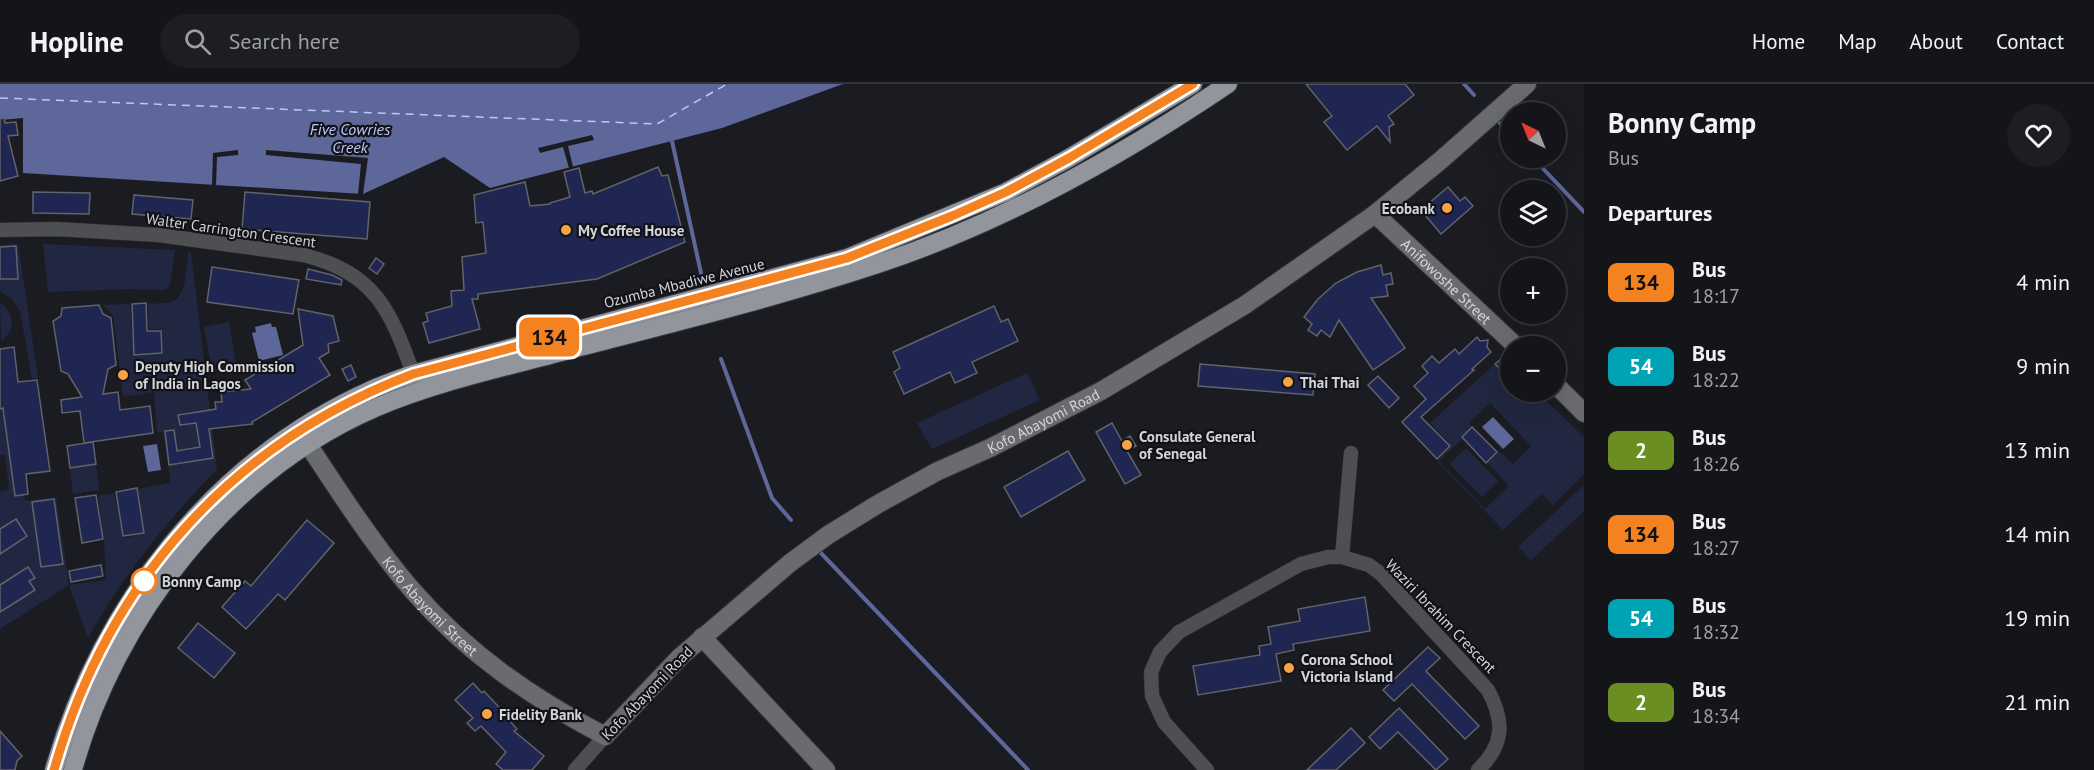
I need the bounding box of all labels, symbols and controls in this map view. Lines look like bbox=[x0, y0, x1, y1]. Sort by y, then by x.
search box bbox=[160, 14, 580, 68]
text: Hopline bbox=[30, 23, 124, 60]
icon: search bbox=[181, 25, 214, 58]
text: Search here bbox=[229, 27, 340, 55]
text: Home bbox=[1752, 28, 1805, 55]
text: Map bbox=[1838, 28, 1877, 55]
text: About bbox=[1910, 28, 1963, 55]
text: Contact bbox=[1996, 28, 2064, 55]
north arrow bbox=[1500, 102, 1566, 168]
map controls bbox=[1500, 102, 1566, 402]
text: Bonny Camp bbox=[1608, 104, 1756, 141]
button: heart bbox=[2007, 104, 2070, 167]
water label: Five Cowries Creek bbox=[310, 119, 391, 157]
text: Bus bbox=[1608, 145, 1639, 171]
button: layers bbox=[1500, 180, 1566, 246]
place label: Ecobank bbox=[1382, 199, 1436, 218]
text: Departures bbox=[1608, 199, 1712, 227]
marker: Ecobank bbox=[1440, 201, 1454, 215]
street label: Walter Carrington Crescent bbox=[145, 209, 317, 251]
place label: My Coffee House bbox=[578, 221, 685, 240]
marker: My Coffee House bbox=[559, 223, 573, 237]
street label: Anifowoshe Street bbox=[1397, 234, 1496, 328]
street label: Ozumba Mbadiwe Avenue bbox=[602, 254, 766, 312]
text: Bus bbox=[1692, 255, 1726, 283]
button: + bbox=[1500, 258, 1566, 324]
text: 4 min bbox=[2016, 268, 2070, 296]
text: 134 bbox=[1623, 269, 1659, 296]
text: 18:17 bbox=[1692, 283, 1740, 309]
line badge: 134 bbox=[514, 318, 584, 356]
text: 134 bbox=[531, 324, 567, 351]
button: − bbox=[1500, 336, 1566, 402]
text: Bus bbox=[1692, 339, 1726, 367]
text: 9 min bbox=[2016, 352, 2070, 380]
text: 54 bbox=[1629, 353, 1653, 380]
place label: Deputy High Commission of India in Lagos bbox=[135, 357, 294, 393]
text: 18:22 bbox=[1692, 367, 1740, 393]
marker: Deputy High Commission of India in Lagos bbox=[116, 368, 130, 382]
place label: Thai Thai bbox=[1300, 373, 1360, 392]
marker: Thai Thai bbox=[1281, 375, 1295, 389]
street label: Kofo Abayomi Road bbox=[984, 384, 1103, 457]
text: Bus bbox=[1692, 423, 1726, 451]
place label: Consulate General of Senegal bbox=[1139, 427, 1256, 463]
text: 13 min bbox=[2004, 436, 2070, 464]
text: 2 bbox=[1635, 437, 1647, 464]
marker: Consulate General of Senegal bbox=[1120, 438, 1134, 452]
text: 18:26 bbox=[1692, 451, 1740, 477]
text: Bus bbox=[1692, 507, 1726, 535]
text: 14 min bbox=[2004, 520, 2070, 548]
text: 134 bbox=[1623, 521, 1659, 548]
text: 18:27 bbox=[1692, 535, 1740, 561]
street label: Kofo Abayomi Street bbox=[379, 552, 482, 660]
street label: Waziri Ibrahim Crescent bbox=[1382, 555, 1500, 677]
marker: Bonny Camp bbox=[131, 568, 157, 594]
place label: Bonny Camp bbox=[162, 572, 241, 591]
text: Bus bbox=[1692, 591, 1726, 619]
text: 19 min bbox=[2004, 604, 2070, 632]
text: 54 bbox=[1629, 605, 1653, 632]
text: 18:32 bbox=[1692, 619, 1740, 645]
street label: Kofo Abayomi Road bbox=[597, 642, 697, 744]
place label: Corona School Victoria Island bbox=[1300, 650, 1393, 686]
marker: Corona School Victoria Island bbox=[1282, 661, 1296, 675]
text: Bus bbox=[1692, 675, 1726, 703]
text: 21 min bbox=[2004, 688, 2070, 716]
text: 2 bbox=[1635, 689, 1647, 716]
text: 18:34 bbox=[1692, 703, 1740, 729]
place label: Fidelity Bank bbox=[499, 705, 583, 724]
marker: Fidelity Bank bbox=[480, 707, 494, 721]

